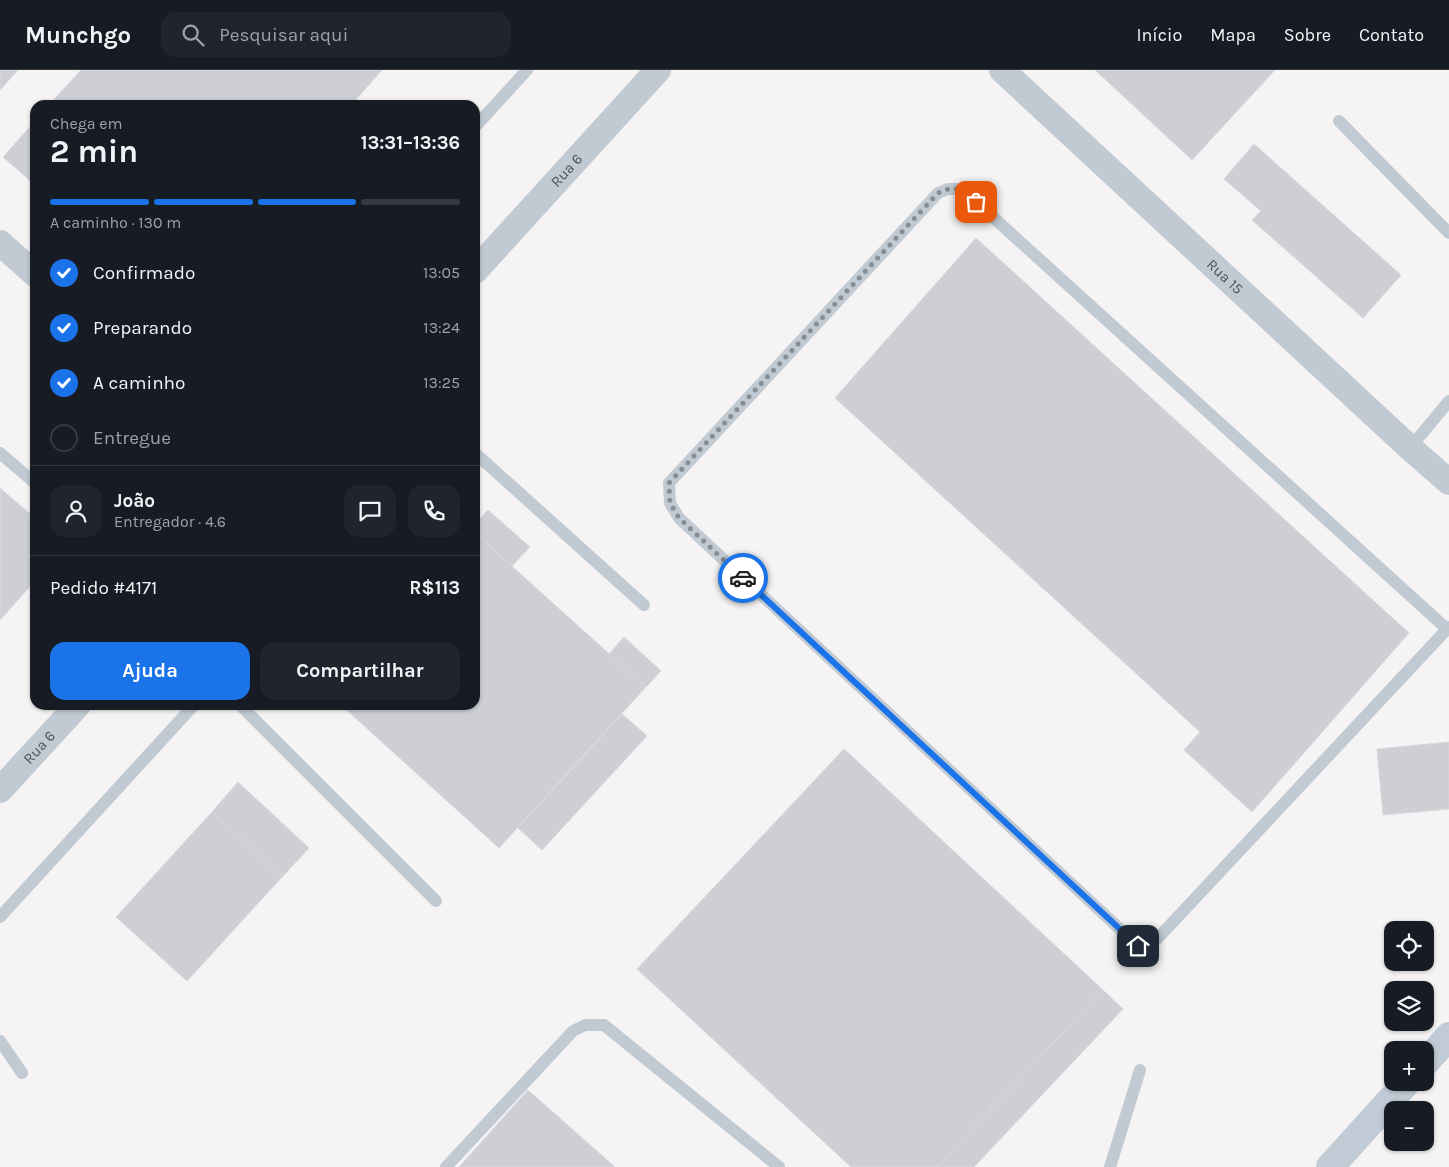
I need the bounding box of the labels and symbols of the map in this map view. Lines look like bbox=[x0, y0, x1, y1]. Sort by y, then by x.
street label: Rua 6 bbox=[547, 150, 586, 191]
pin bbox=[955, 181, 997, 223]
street label: Rua 15 bbox=[1203, 255, 1247, 298]
courier bbox=[718, 553, 768, 603]
street label: Rua 6 bbox=[19, 727, 59, 768]
pin bbox=[1117, 925, 1159, 967]

